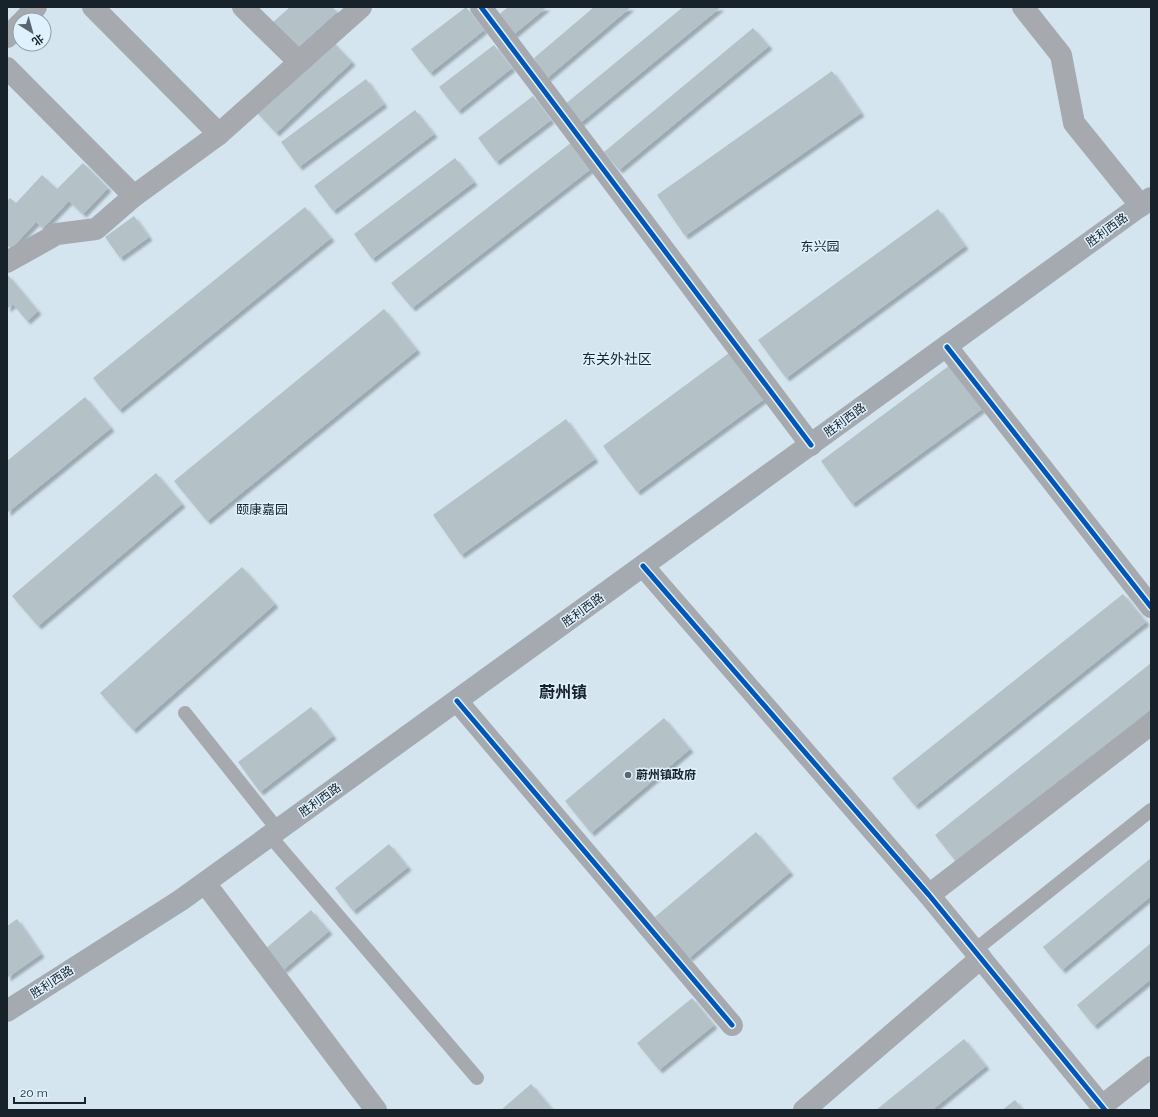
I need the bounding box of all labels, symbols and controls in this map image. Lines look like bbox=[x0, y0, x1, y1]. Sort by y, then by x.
north arrow bbox=[12, 12, 52, 52]
text: 北 bbox=[29, 31, 46, 48]
street label: 胜利西路 bbox=[1083, 210, 1131, 250]
district label: 东兴园 bbox=[800, 239, 840, 254]
district label: 东关外社区 bbox=[582, 351, 652, 367]
street label: 胜利西路 bbox=[821, 400, 869, 440]
district label: 颐康嘉园 bbox=[236, 502, 288, 517]
street label: 胜利西路 bbox=[559, 590, 607, 630]
district label: 蔚州镇 bbox=[539, 683, 587, 702]
place label: 蔚州镇政府 bbox=[636, 768, 696, 782]
marker: 蔚州镇政府 bbox=[623, 770, 633, 780]
street label: 胜利西路 bbox=[296, 780, 344, 820]
street label: 胜利西路 bbox=[28, 963, 76, 1001]
scale bar bbox=[14, 1079, 85, 1105]
text: 20 m bbox=[20, 1086, 48, 1100]

